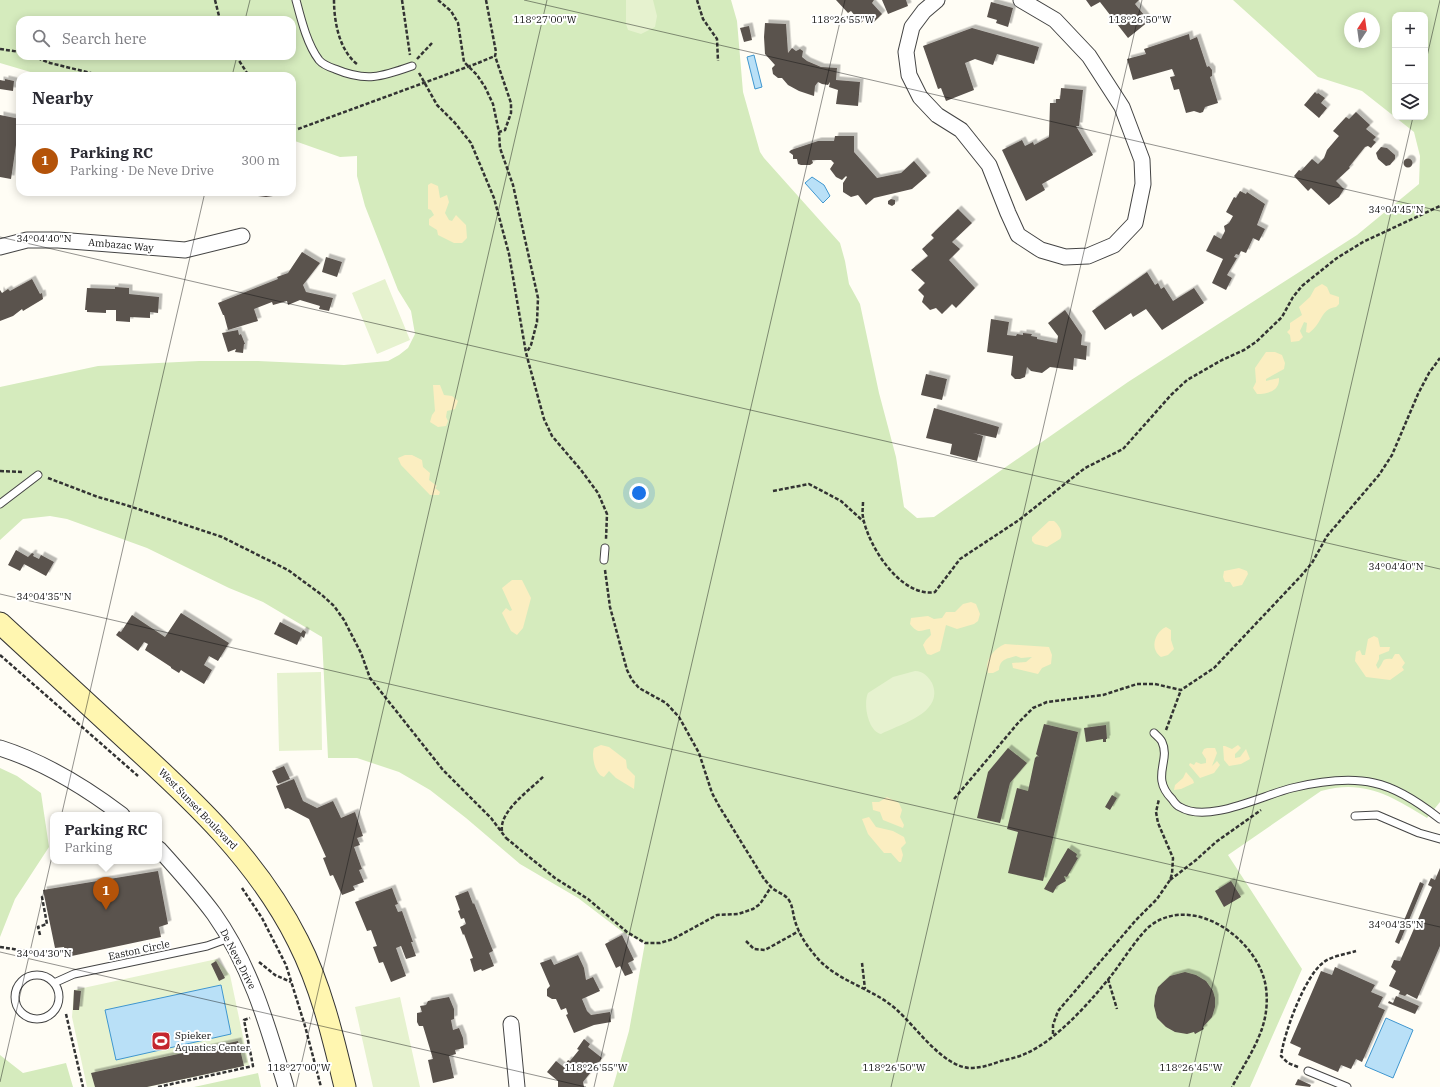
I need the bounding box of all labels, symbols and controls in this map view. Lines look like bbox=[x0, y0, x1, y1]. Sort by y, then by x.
north arrow bbox=[1344, 12, 1380, 48]
map controls bbox=[1392, 12, 1428, 120]
button: + bbox=[1392, 12, 1428, 48]
text: 118°27'00"W bbox=[513, 13, 577, 26]
text: 118°26'55"W bbox=[811, 13, 875, 26]
text: 118°26'50"W bbox=[1108, 13, 1172, 26]
search box bbox=[16, 16, 296, 60]
icon: search bbox=[30, 27, 52, 49]
text: Search here bbox=[62, 29, 147, 48]
button: − bbox=[1392, 48, 1428, 84]
button: layers bbox=[1392, 84, 1428, 120]
text: Nearby bbox=[32, 87, 93, 109]
text: Parking RC bbox=[70, 143, 153, 162]
text: 1 bbox=[41, 152, 49, 169]
text: 300 m bbox=[241, 152, 280, 169]
text: Parking · De Neve Drive bbox=[70, 162, 214, 179]
text: 34°04'45"N bbox=[1369, 203, 1424, 216]
text: 34°04'40"N bbox=[17, 232, 72, 245]
street label: Ambazac Way bbox=[88, 236, 155, 254]
your location bbox=[629, 483, 649, 503]
text: 34°04'40"N bbox=[1369, 560, 1424, 573]
text: 34°04'35"N bbox=[17, 590, 72, 603]
street label: West Sunset Boulevard bbox=[156, 766, 240, 852]
popup bbox=[50, 812, 162, 864]
text: Parking RC bbox=[64, 820, 148, 839]
text: Parking bbox=[64, 839, 112, 856]
pin: 1 bbox=[93, 877, 119, 910]
text: 34°04'35"N bbox=[1369, 918, 1424, 931]
street label: De Neve Drive bbox=[217, 927, 259, 991]
street label: Easton Circle bbox=[107, 937, 171, 963]
text: 34°04'30"N bbox=[17, 947, 72, 960]
place label: Spieker Aquatics Center bbox=[175, 1029, 250, 1054]
sports icon: Spieker Aquatics Center bbox=[150, 1030, 172, 1052]
text: 118°27'00"W bbox=[267, 1061, 331, 1074]
text: 118°26'55"W bbox=[564, 1061, 628, 1074]
text: 118°26'50"W bbox=[862, 1061, 926, 1074]
text: 118°26'45"W bbox=[1159, 1061, 1223, 1074]

